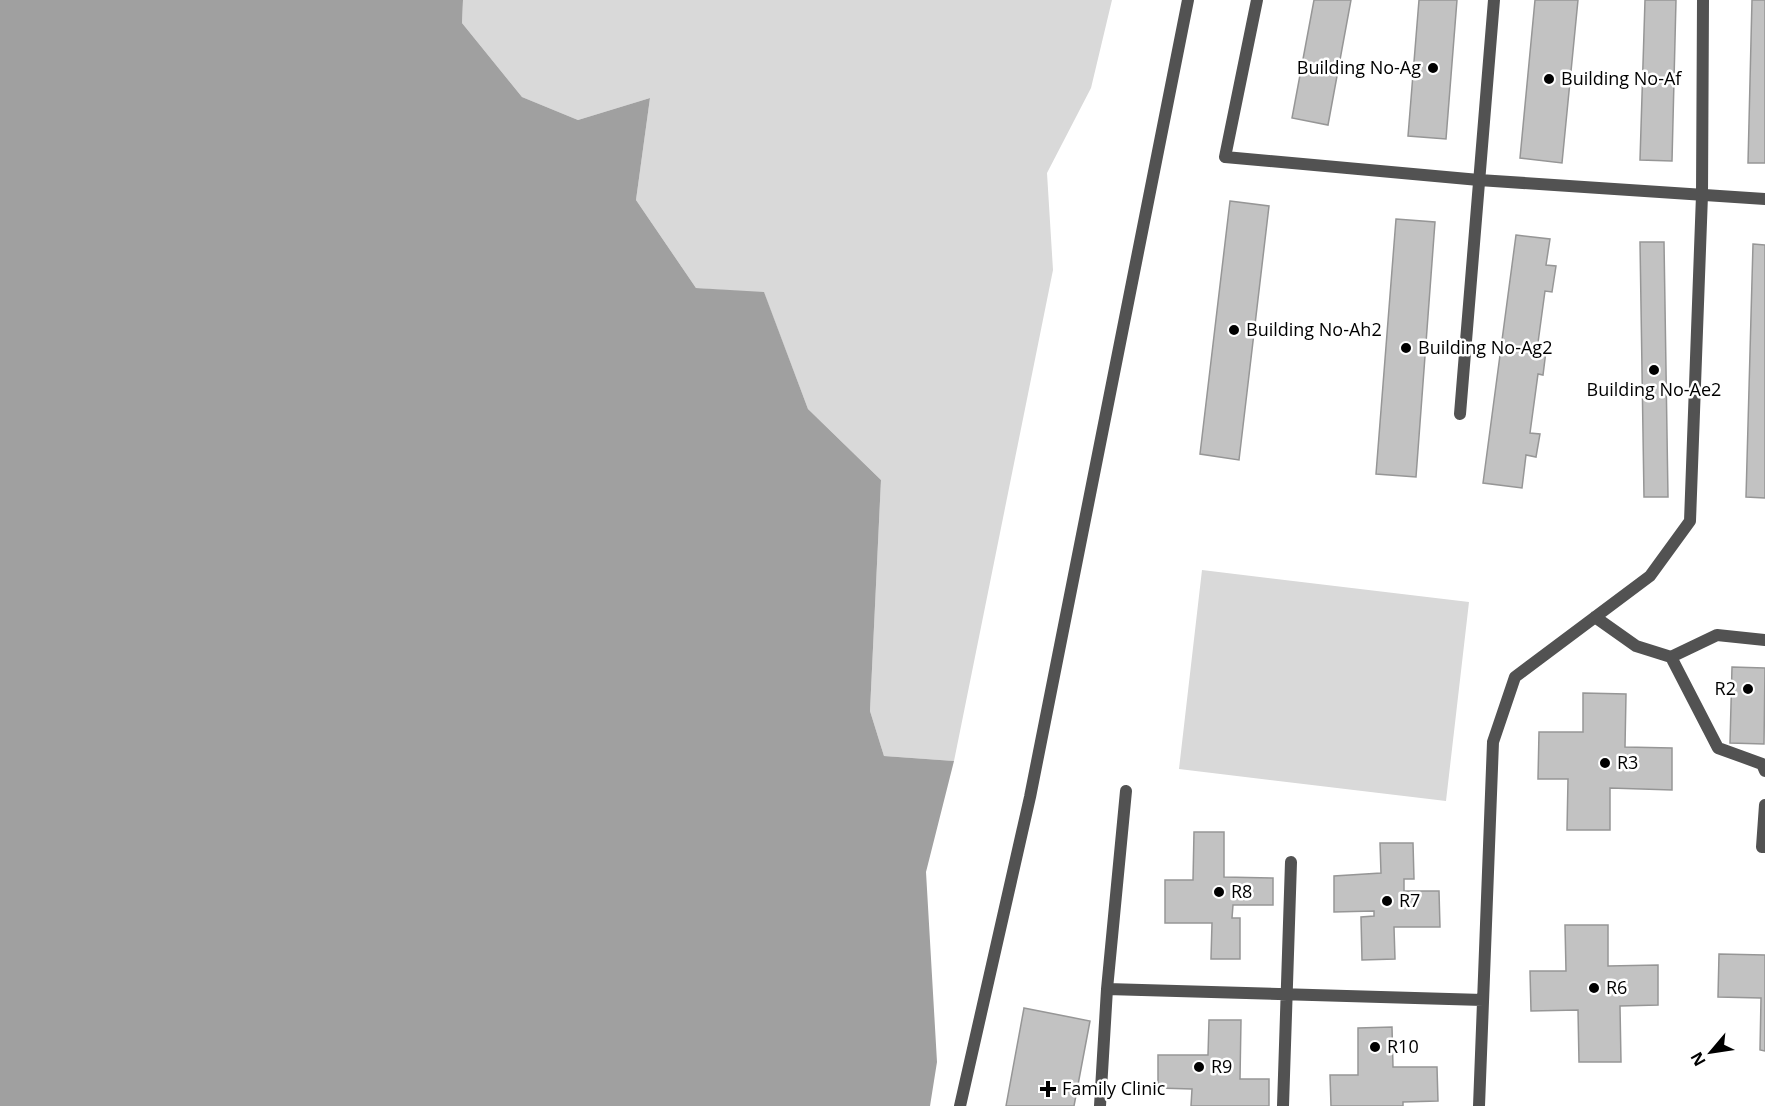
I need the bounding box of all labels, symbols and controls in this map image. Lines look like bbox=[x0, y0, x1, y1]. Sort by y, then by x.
place label: Building No-Ag bbox=[1297, 55, 1421, 79]
marker: Building No-Ag bbox=[1426, 61, 1440, 75]
place label: Building No-Af bbox=[1561, 66, 1682, 90]
marker: Building No-Af bbox=[1542, 72, 1556, 86]
place label: Building No-Ah2 bbox=[1246, 317, 1382, 341]
marker: Building No-Ah2 bbox=[1227, 323, 1241, 337]
place label: Building No-Ag2 bbox=[1418, 335, 1552, 359]
marker: Building No-Ag2 bbox=[1399, 341, 1413, 355]
marker: Building No-Ae2 bbox=[1647, 363, 1661, 377]
place label: Building No-Ae2 bbox=[1587, 377, 1721, 401]
place label: R2 bbox=[1715, 676, 1736, 700]
marker: R2 bbox=[1741, 682, 1755, 696]
place label: R3 bbox=[1617, 750, 1638, 774]
marker: R3 bbox=[1598, 756, 1612, 770]
place label: R8 bbox=[1231, 879, 1252, 903]
marker: R8 bbox=[1212, 885, 1226, 899]
place label: R7 bbox=[1399, 888, 1420, 912]
marker: R7 bbox=[1380, 894, 1394, 908]
place label: R6 bbox=[1606, 975, 1627, 999]
marker: R6 bbox=[1587, 981, 1601, 995]
north arrow bbox=[1681, 1022, 1741, 1082]
place label: R10 bbox=[1387, 1034, 1419, 1058]
marker: R10 bbox=[1368, 1040, 1382, 1054]
text: N bbox=[1685, 1048, 1711, 1070]
place label: R9 bbox=[1211, 1054, 1232, 1078]
marker: R9 bbox=[1192, 1060, 1206, 1074]
place label: Family Clinic bbox=[1062, 1076, 1166, 1100]
marker: Family Clinic bbox=[1039, 1080, 1057, 1098]

